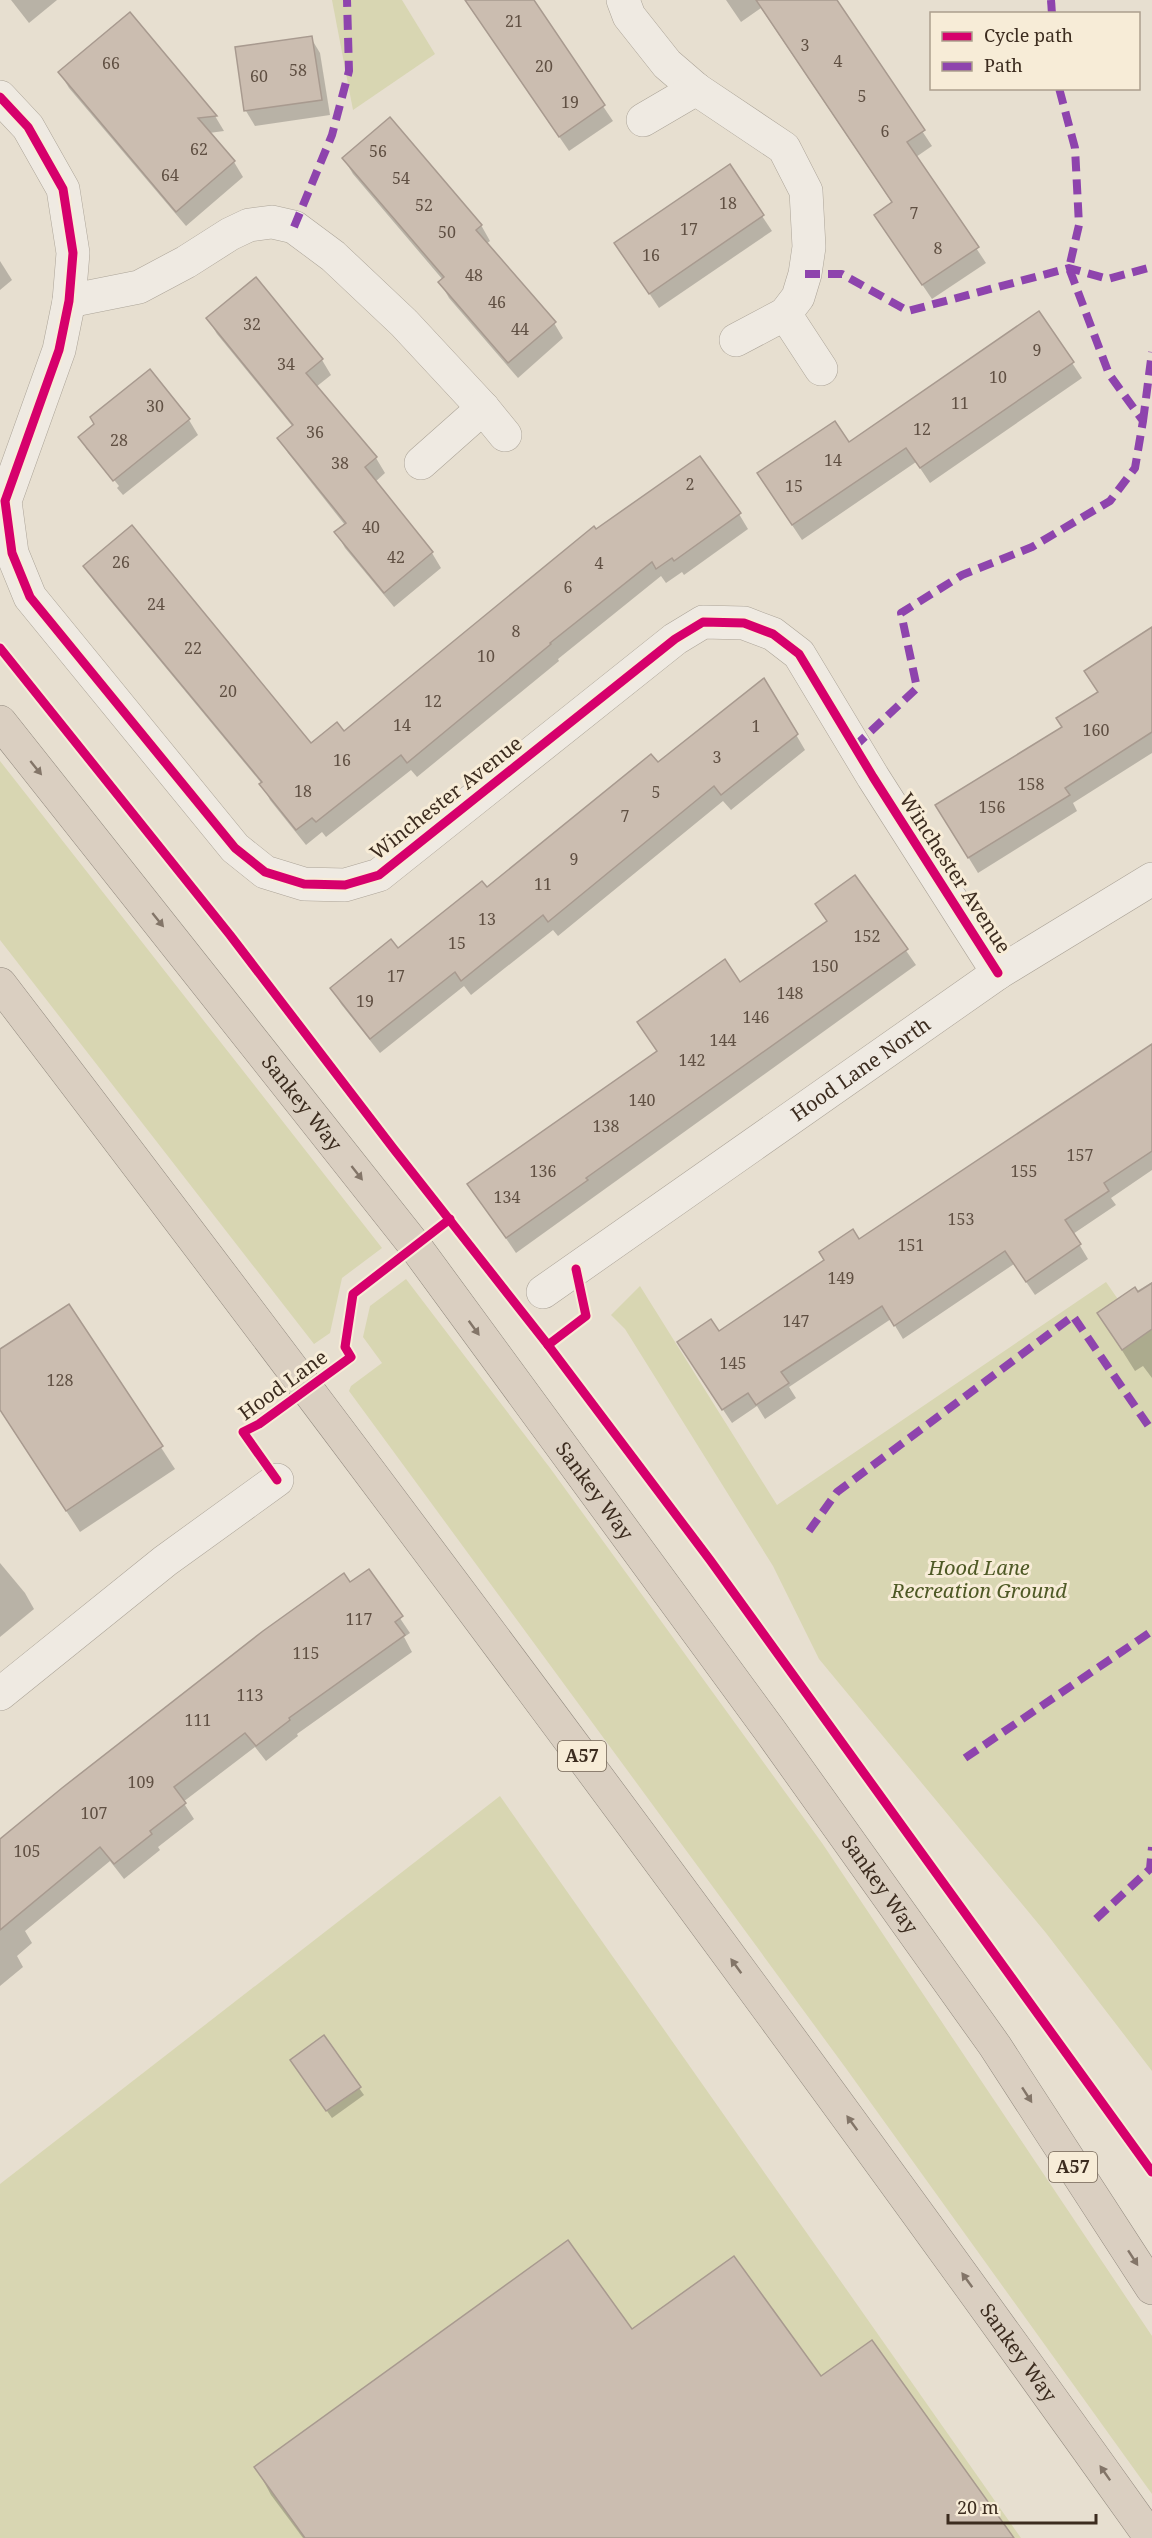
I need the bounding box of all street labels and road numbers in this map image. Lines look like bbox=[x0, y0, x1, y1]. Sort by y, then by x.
street label: Winchester Avenue bbox=[364, 730, 527, 866]
street label: Winchester Avenue bbox=[893, 787, 1017, 958]
street label: Hood Lane North bbox=[785, 1010, 936, 1127]
street label: Sankey Way bbox=[256, 1049, 349, 1157]
street label: Hood Lane bbox=[233, 1343, 333, 1426]
street label: Sankey Way bbox=[550, 1436, 640, 1546]
road number: A57 bbox=[558, 1741, 606, 1771]
street label: Sankey Way bbox=[836, 1829, 925, 1939]
road number: A57 bbox=[1049, 2152, 1097, 2182]
street label: Sankey Way bbox=[974, 2298, 1064, 2408]

